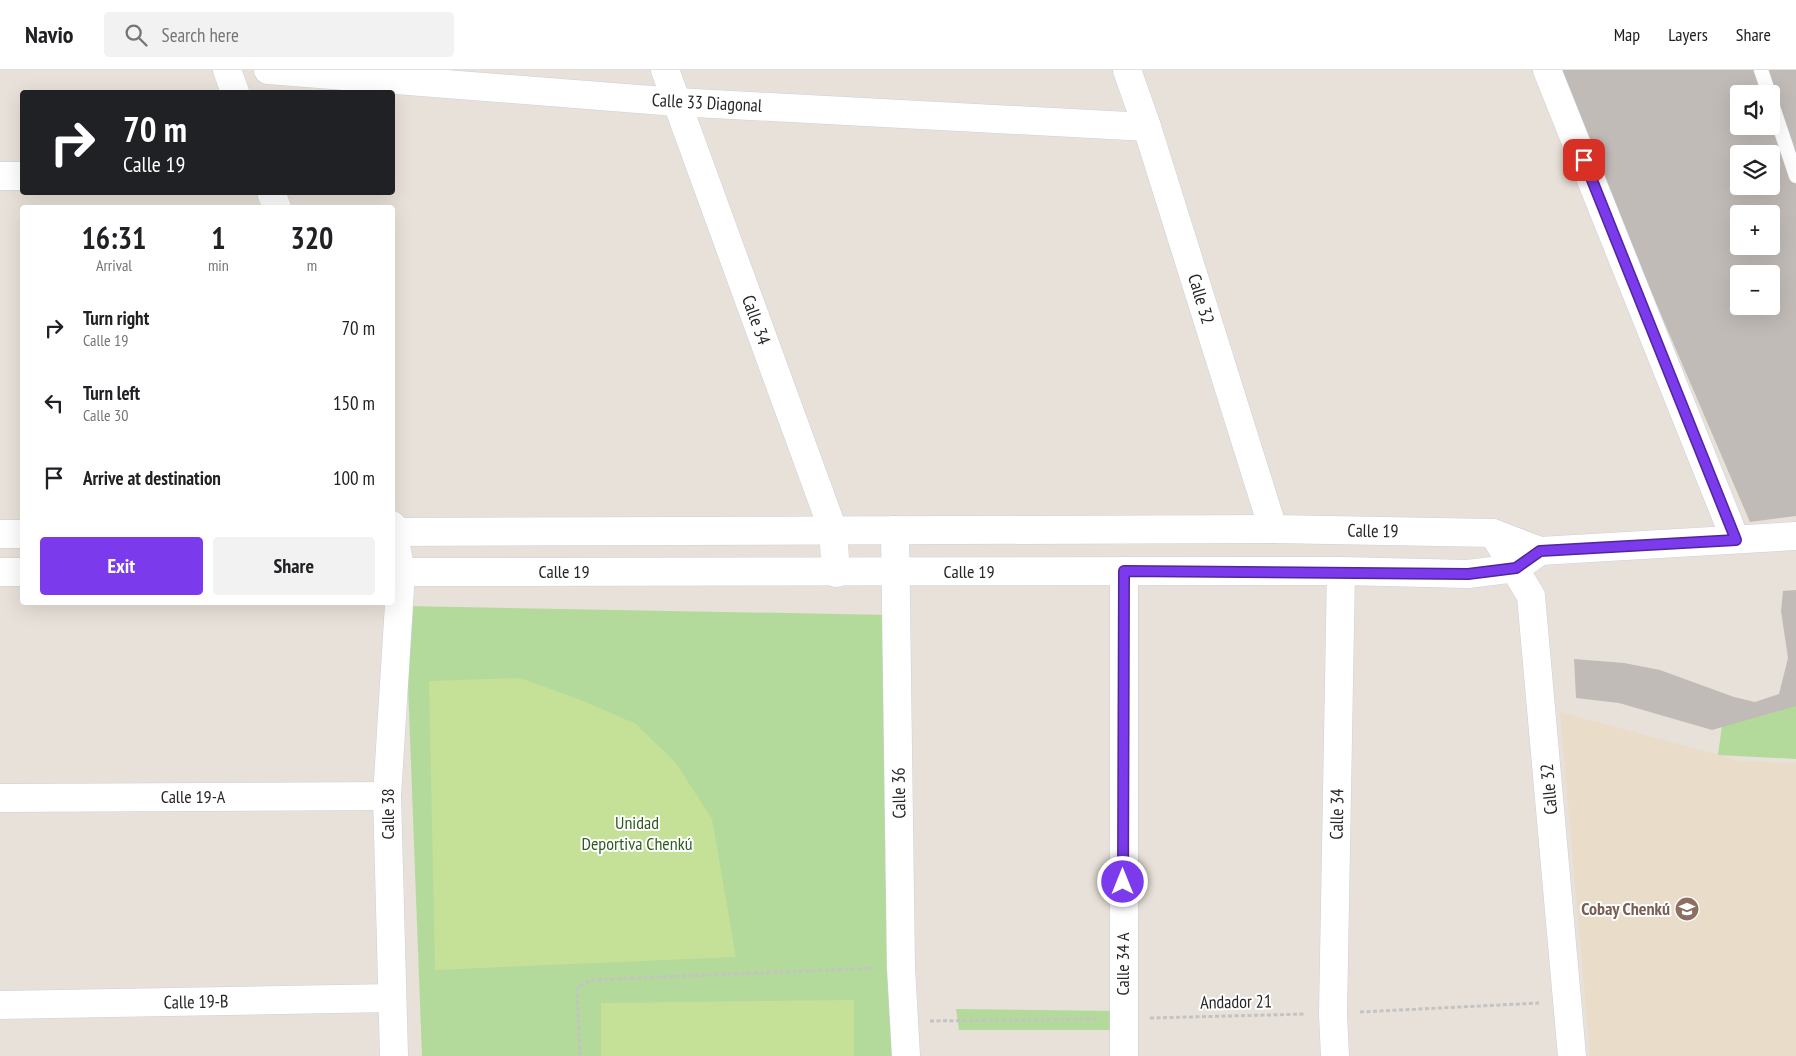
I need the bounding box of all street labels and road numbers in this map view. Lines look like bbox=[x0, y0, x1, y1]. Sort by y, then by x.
street label: Calle 33 Diagonal bbox=[651, 88, 763, 117]
street label: Calle 32 bbox=[1183, 271, 1220, 327]
street label: Calle 34 bbox=[737, 292, 776, 348]
street label: Calle 19 bbox=[1347, 519, 1399, 542]
street label: Calle 19 bbox=[538, 560, 590, 583]
street label: Calle 19 bbox=[943, 560, 995, 583]
street label: Calle 32 bbox=[1535, 763, 1562, 815]
street label: Calle 36 bbox=[887, 767, 910, 819]
street label: Calle 19-A bbox=[161, 785, 226, 808]
street label: Calle 38 bbox=[376, 788, 399, 840]
street label: Calle 34 bbox=[1325, 788, 1348, 840]
street label: Calle 34 A bbox=[1111, 932, 1134, 995]
street label: Calle 19-B bbox=[163, 989, 229, 1014]
street label: Andador 21 bbox=[1200, 989, 1272, 1014]

